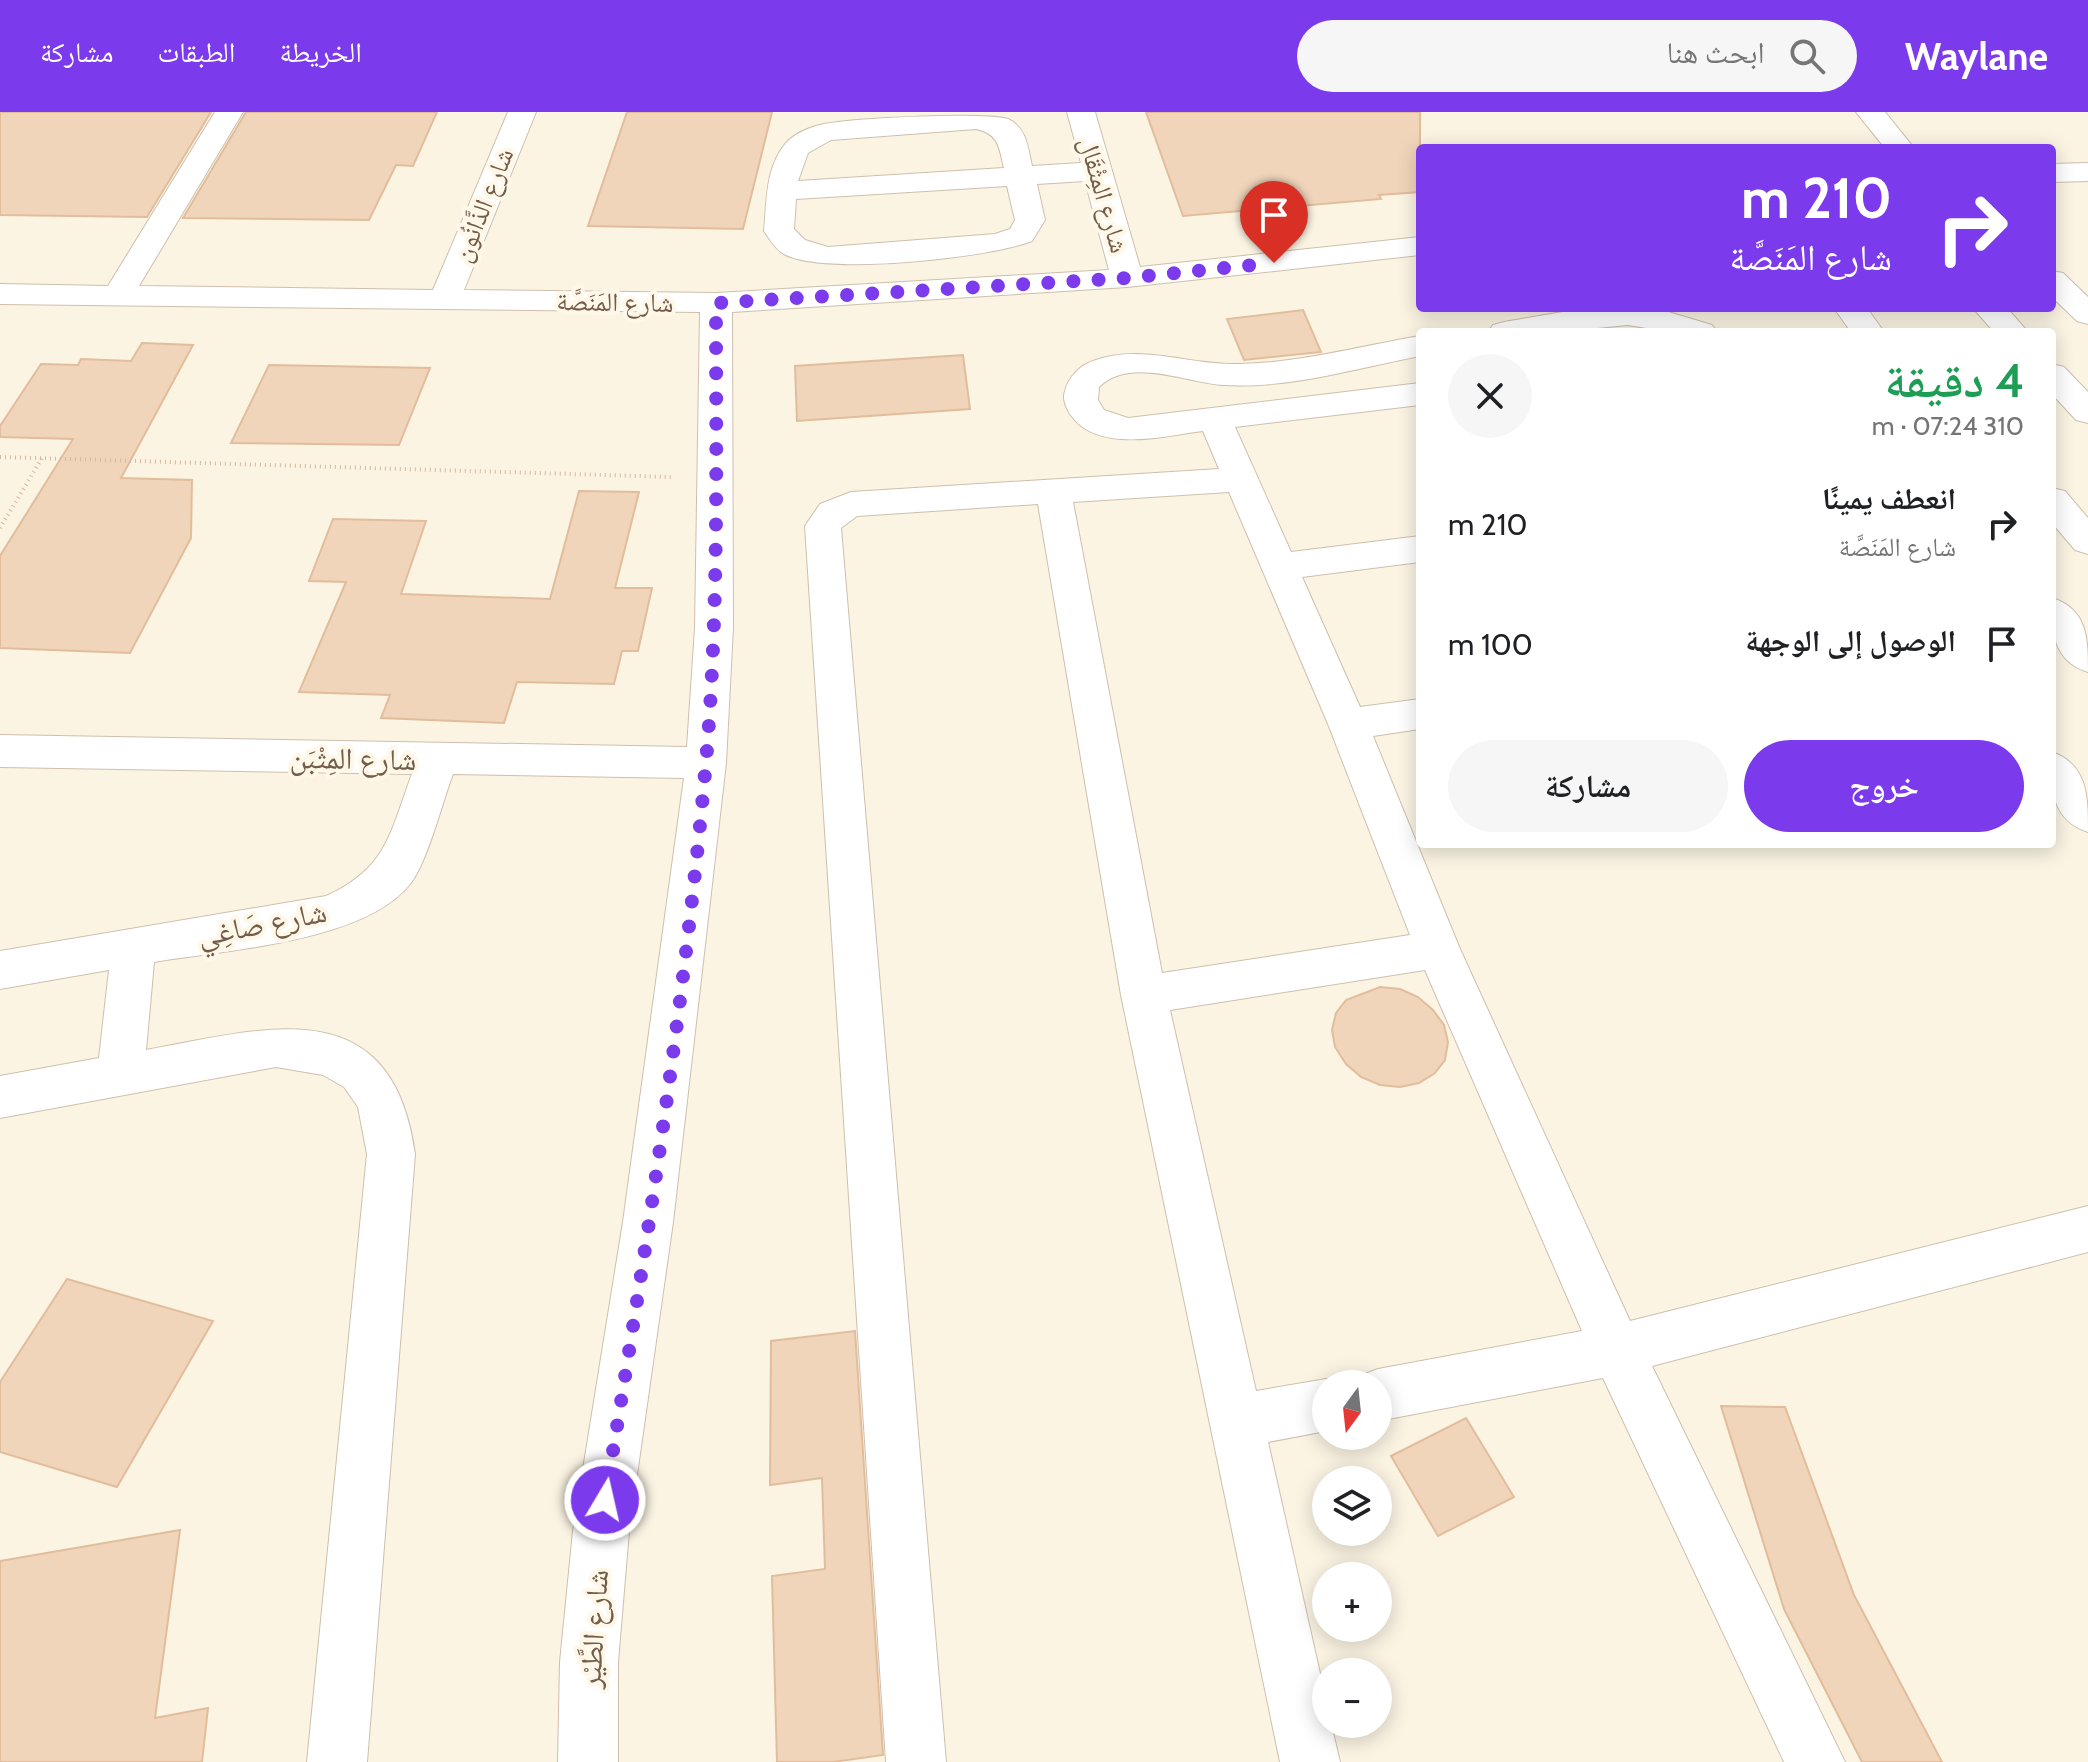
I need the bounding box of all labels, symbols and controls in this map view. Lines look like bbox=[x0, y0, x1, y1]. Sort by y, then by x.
search box bbox=[1297, 20, 1857, 92]
text: Waylane bbox=[1905, 33, 2048, 80]
text: ابحث هنا bbox=[1667, 34, 1765, 71]
icon: search bbox=[1785, 34, 1829, 78]
text: مشاركة bbox=[40, 35, 114, 69]
text: الطبقات bbox=[158, 35, 235, 69]
text: الخريطة bbox=[279, 35, 362, 69]
street label: شارع المِثْقَال bbox=[1072, 133, 1136, 257]
street label: شارع الذَّانُون bbox=[446, 143, 520, 267]
text: 210 m bbox=[1741, 164, 1892, 232]
icon: right bbox=[1920, 176, 2024, 280]
pin bbox=[1240, 181, 1308, 263]
icon: arrive bbox=[1252, 193, 1296, 237]
text: شارع المَنَصَّة bbox=[1730, 235, 1892, 279]
street label: شارع المَنَصَّة bbox=[556, 285, 674, 319]
text: 4 دقيقة bbox=[1884, 351, 2024, 409]
button: close bbox=[1448, 354, 1532, 438]
text: 310 m · 07:24 bbox=[1872, 410, 2024, 442]
text: انعطف يمينًا bbox=[1822, 480, 1956, 517]
icon: right bbox=[1980, 502, 2024, 546]
text: 210 m bbox=[1448, 506, 1528, 543]
text: شارع المَنَصَّة bbox=[1839, 531, 1956, 563]
text: الوصول إلى الوجهة bbox=[1745, 622, 1956, 659]
icon: arrive bbox=[1980, 622, 2024, 666]
text: 100 m bbox=[1448, 626, 1533, 663]
street label: شارع المِثْبَن bbox=[289, 739, 417, 779]
button: مشاركة bbox=[1448, 740, 1728, 832]
button: خروج bbox=[1744, 740, 2024, 832]
street label: شارع صَاغِي bbox=[194, 893, 331, 960]
north arrow bbox=[1312, 1370, 1392, 1450]
map controls bbox=[1312, 1370, 1392, 1738]
position arrow bbox=[563, 1458, 647, 1542]
button: layers bbox=[1312, 1466, 1392, 1546]
button: + bbox=[1312, 1562, 1392, 1642]
street label: شارع الطَّيْر bbox=[571, 1568, 617, 1691]
button: − bbox=[1312, 1658, 1392, 1738]

